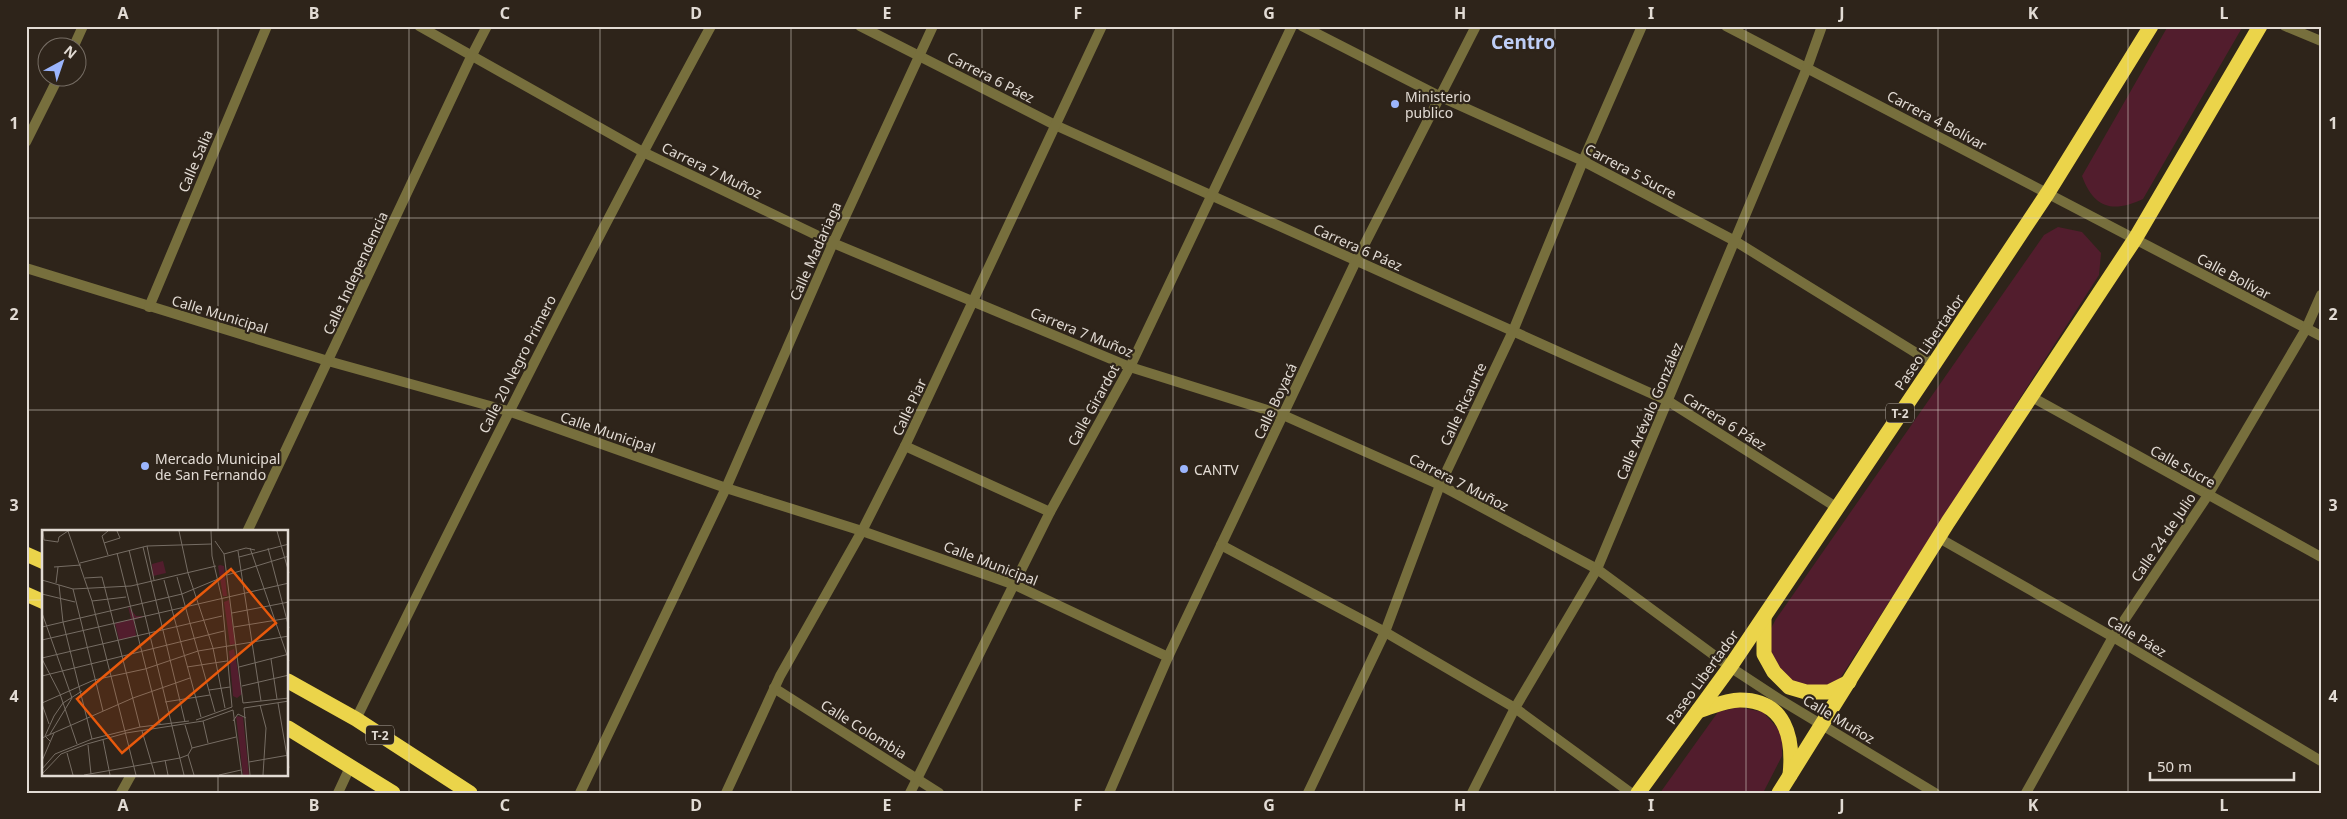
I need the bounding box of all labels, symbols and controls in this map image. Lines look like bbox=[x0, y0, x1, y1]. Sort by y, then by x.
text: A bbox=[117, 2, 129, 24]
text: B bbox=[309, 2, 319, 24]
text: C bbox=[500, 2, 510, 24]
text: D bbox=[690, 2, 702, 24]
text: E bbox=[883, 2, 892, 24]
text: F bbox=[1074, 2, 1082, 24]
text: G bbox=[1263, 2, 1275, 24]
text: H bbox=[1454, 2, 1466, 24]
text: I bbox=[1648, 2, 1654, 24]
text: J bbox=[1837, 2, 1845, 24]
text: K bbox=[2028, 2, 2039, 24]
text: L bbox=[2220, 2, 2229, 24]
district label: Centro bbox=[1491, 29, 1555, 55]
north arrow bbox=[38, 38, 88, 88]
text: N bbox=[60, 41, 81, 63]
street label: Carrera 6 Páez bbox=[944, 47, 1038, 107]
street label: Carrera 4 Bolívar bbox=[1884, 86, 1990, 154]
place label: Ministerio publico bbox=[1405, 87, 1471, 122]
marker: Ministerio publico bbox=[1389, 98, 1401, 110]
text: 1 bbox=[9, 112, 19, 134]
text: 1 bbox=[2328, 112, 2338, 134]
street label: Calle Salia bbox=[173, 127, 217, 195]
street label: Carrera 7 Muñoz bbox=[659, 137, 766, 203]
street label: Carrera 5 Sucre bbox=[1582, 139, 1680, 203]
street label: Calle Madariaga bbox=[785, 199, 845, 303]
street label: Calle Independencia bbox=[318, 208, 392, 338]
street label: Carrera 6 Páez bbox=[1311, 219, 1406, 275]
street label: Calle Bolívar bbox=[2194, 249, 2274, 304]
street label: Calle Municipal bbox=[170, 290, 270, 338]
street label: Paseo Libertador bbox=[1890, 290, 1968, 394]
street label: Calle 20 Negro Primero bbox=[474, 292, 560, 436]
text: 2 bbox=[9, 303, 19, 325]
street label: Carrera 7 Muñoz bbox=[1028, 303, 1137, 361]
text: 2 bbox=[2328, 303, 2338, 325]
street label: Calle Arévalo González bbox=[1611, 339, 1687, 483]
street label: Calle Ricaurte bbox=[1435, 359, 1491, 449]
street label: Calle Boyacá bbox=[1249, 360, 1301, 442]
street label: Calle Girardot bbox=[1063, 361, 1123, 449]
street label: Calle Piar bbox=[887, 375, 931, 439]
street label: Carrera 6 Páez bbox=[1680, 388, 1771, 454]
road number: T-2 bbox=[1886, 403, 1914, 422]
street label: Calle Municipal bbox=[558, 407, 658, 457]
street label: Calle Sucre bbox=[2147, 440, 2219, 492]
place label: Mercado Municipal de San Fernando bbox=[155, 449, 280, 484]
street label: Carrera 7 Muñoz bbox=[1406, 449, 1512, 515]
marker: Mercado Municipal de San Fernando bbox=[139, 460, 151, 472]
place label: CANTV bbox=[1194, 460, 1239, 479]
marker: CANTV bbox=[1178, 463, 1190, 475]
street label: Calle 24 de Julio bbox=[2126, 489, 2200, 585]
text: 3 bbox=[9, 494, 19, 516]
text: 3 bbox=[2328, 494, 2338, 516]
inset map bbox=[42, 530, 289, 776]
street label: Calle Municipal bbox=[941, 536, 1041, 590]
street label: Calle Páez bbox=[2104, 611, 2171, 661]
street label: Paseo Libertador bbox=[1661, 626, 1743, 728]
text: 4 bbox=[9, 685, 19, 707]
text: 4 bbox=[2328, 685, 2338, 707]
street label: Calle Muñoz bbox=[1800, 690, 1879, 748]
street label: Calle Colombia bbox=[817, 695, 911, 763]
road number: T-2 bbox=[366, 726, 394, 744]
scale bar bbox=[2150, 749, 2293, 781]
text: 50 m bbox=[2157, 756, 2192, 776]
text: A bbox=[117, 794, 129, 816]
text: B bbox=[309, 794, 319, 816]
text: C bbox=[500, 794, 510, 816]
text: D bbox=[690, 794, 702, 816]
text: E bbox=[883, 794, 892, 816]
text: F bbox=[1074, 794, 1082, 816]
text: G bbox=[1263, 794, 1275, 816]
text: H bbox=[1454, 794, 1466, 816]
text: I bbox=[1648, 794, 1654, 816]
text: J bbox=[1837, 794, 1845, 816]
text: K bbox=[2028, 794, 2039, 816]
text: L bbox=[2220, 794, 2229, 816]

